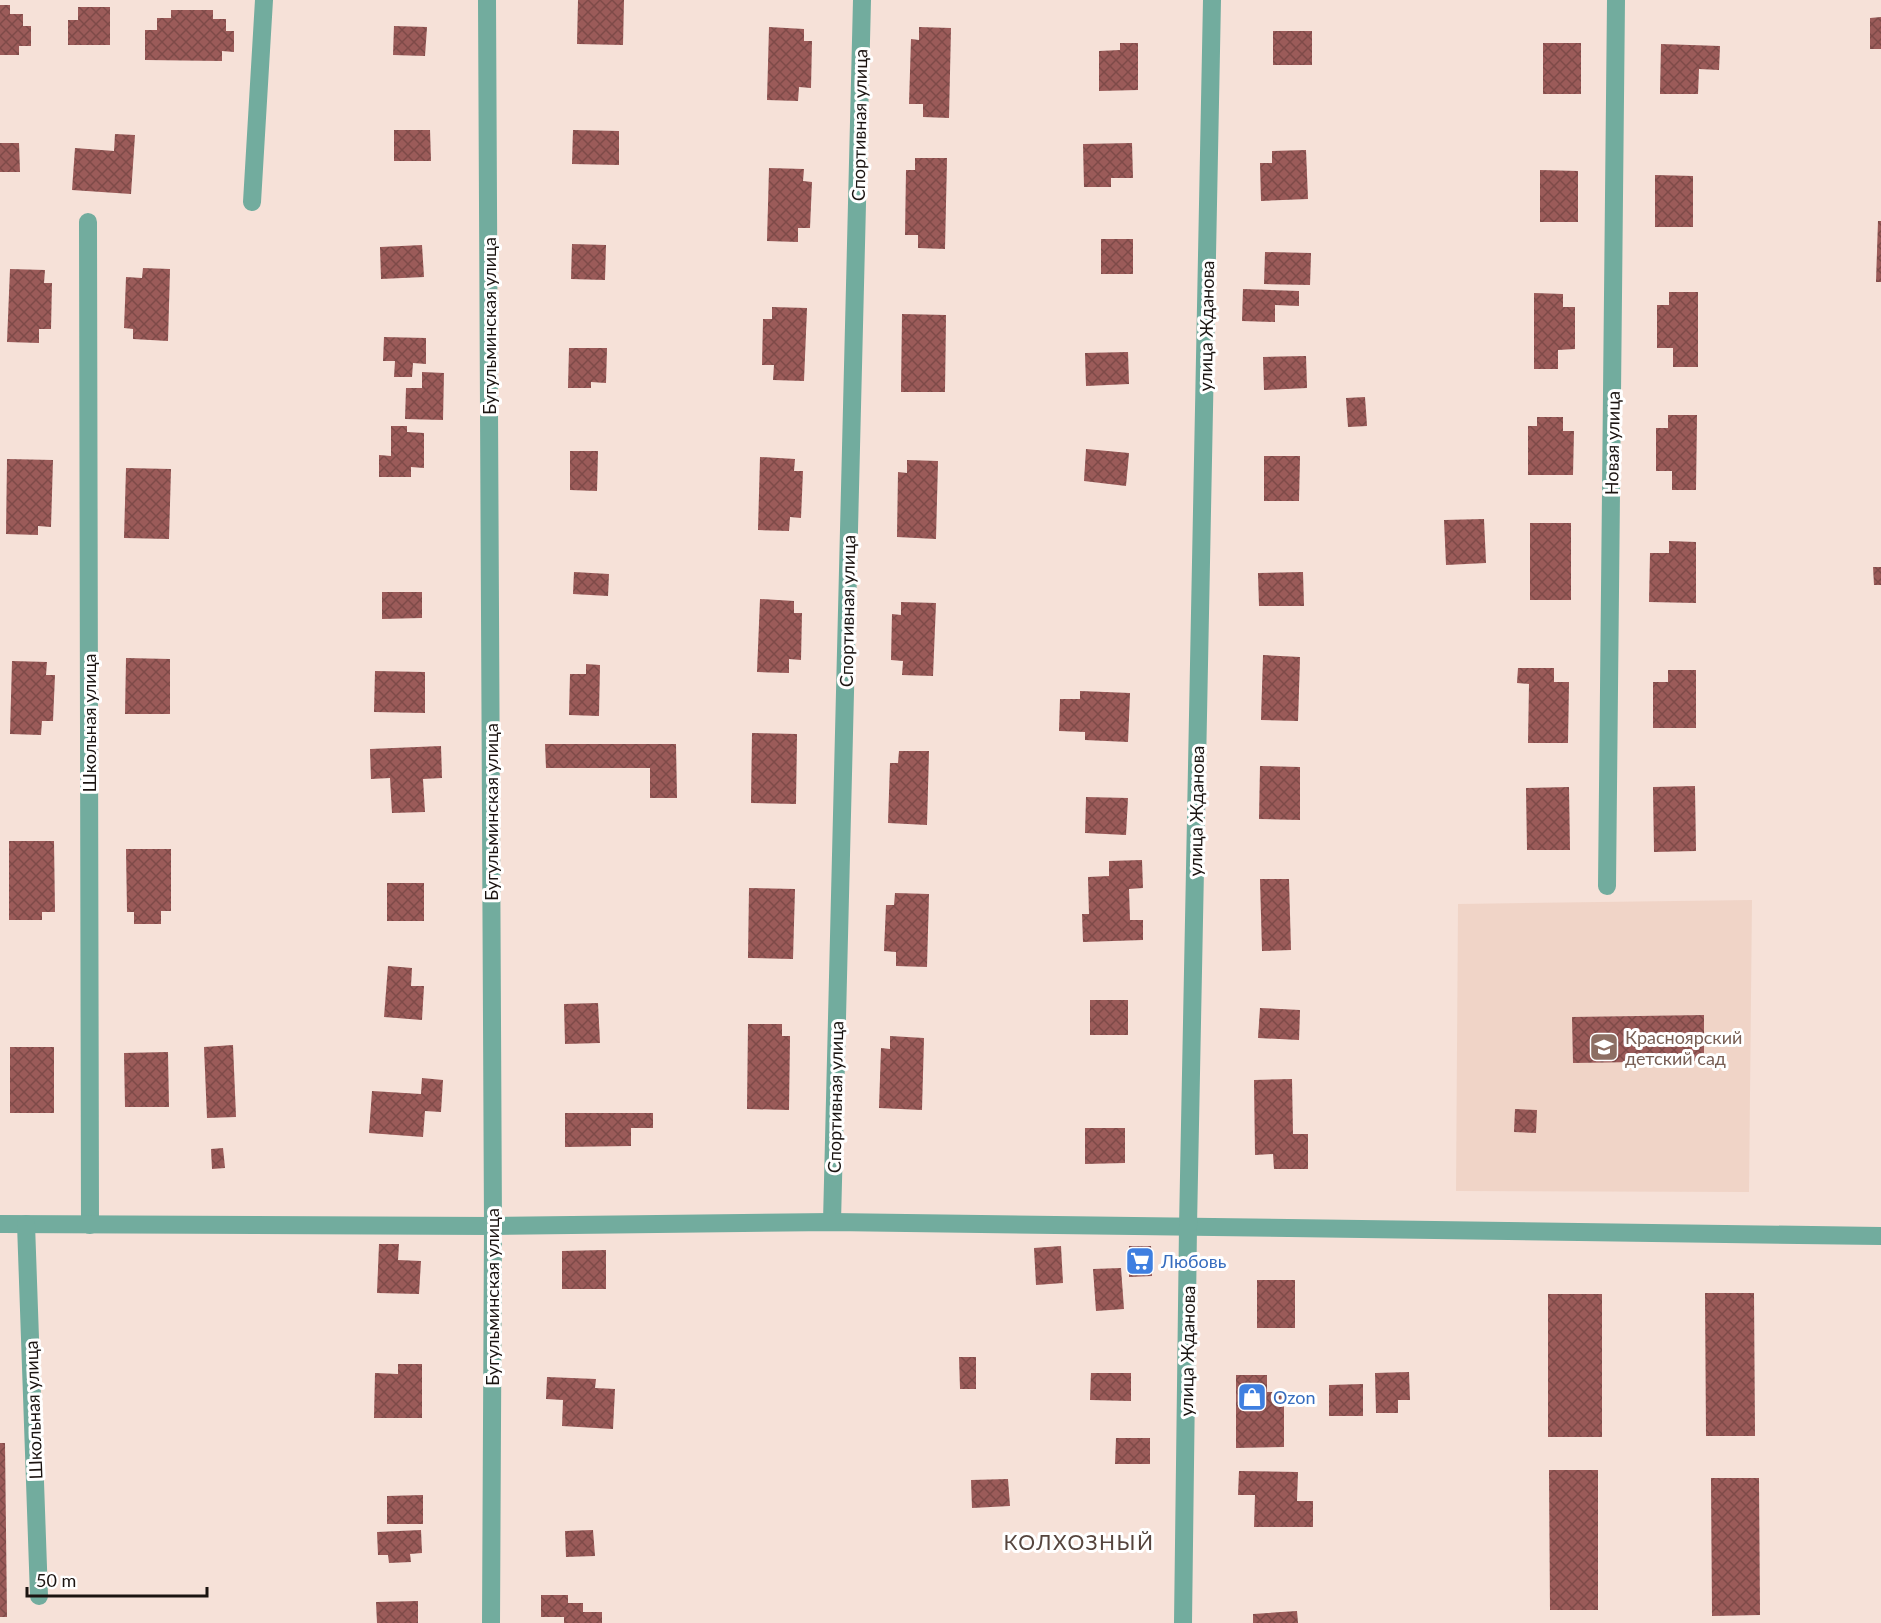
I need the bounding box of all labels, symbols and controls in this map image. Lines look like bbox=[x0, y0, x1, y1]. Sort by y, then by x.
street label: Спортивная улица bbox=[847, 49, 871, 201]
street label: Бугульминская улица bbox=[478, 237, 500, 415]
street label: улица Жданова bbox=[1194, 260, 1218, 392]
street label: Новая улица bbox=[1600, 391, 1624, 495]
street label: Спортивная улица bbox=[835, 535, 859, 687]
street label: Школьная улица bbox=[78, 653, 100, 793]
street label: Бугульминская улица bbox=[480, 723, 502, 901]
street label: улица Жданова bbox=[1184, 745, 1208, 877]
street label: Спортивная улица bbox=[823, 1021, 847, 1173]
place label: Красноярский детский сад bbox=[1625, 1026, 1742, 1069]
school or university icon: Красноярский детский сад bbox=[1588, 1031, 1620, 1063]
street label: Бугульминская улица bbox=[481, 1208, 503, 1386]
supermarket icon: Любовь bbox=[1124, 1245, 1156, 1277]
place label: Любовь bbox=[1160, 1250, 1227, 1272]
street label: улица Жданова bbox=[1175, 1285, 1199, 1417]
street label: Школьная улица bbox=[20, 1340, 46, 1480]
shop icon: Ozon bbox=[1236, 1381, 1268, 1413]
place label: Ozon bbox=[1273, 1386, 1315, 1408]
district label: КОЛХОЗНЫЙ bbox=[1003, 1529, 1155, 1554]
scale bar bbox=[27, 1560, 207, 1598]
text: 50 m bbox=[36, 1569, 76, 1591]

